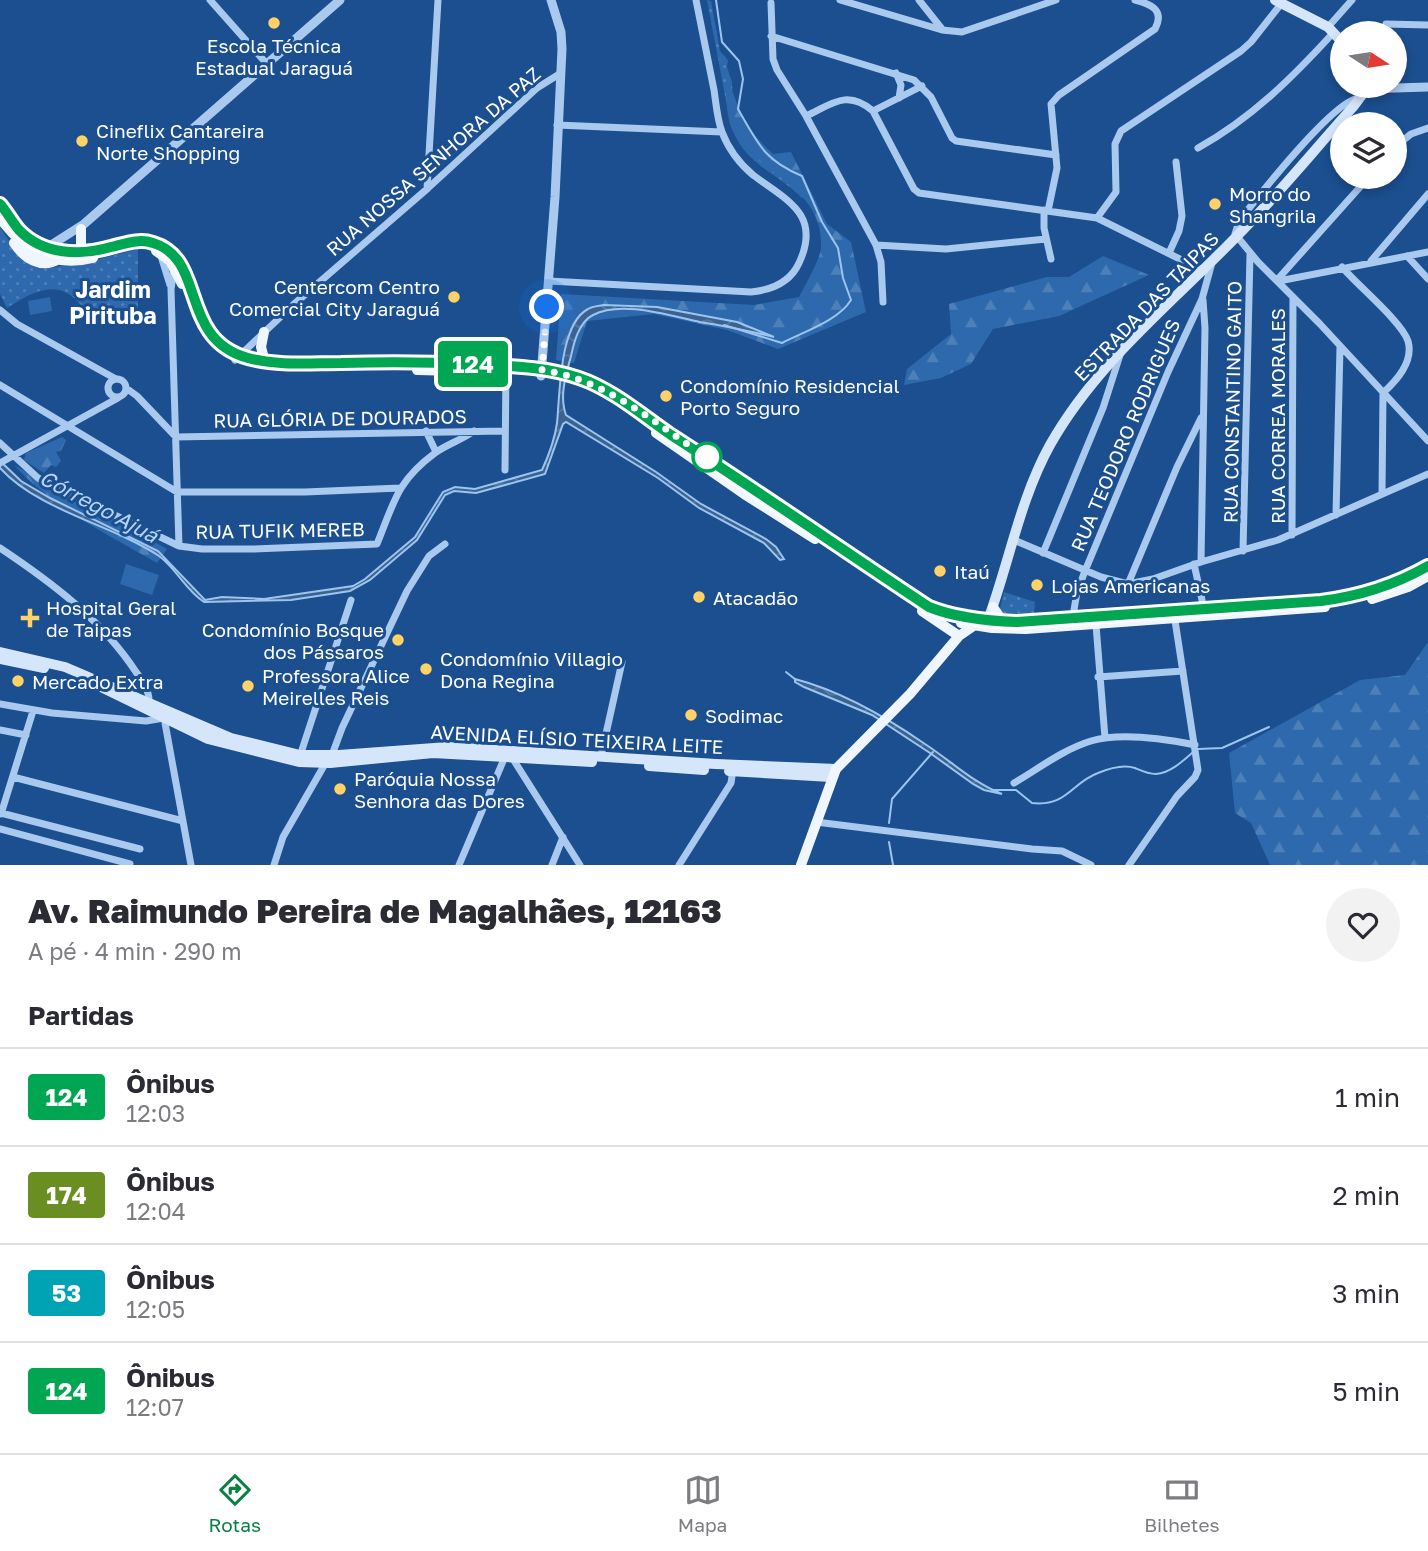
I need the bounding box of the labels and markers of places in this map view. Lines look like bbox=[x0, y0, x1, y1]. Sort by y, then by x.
marker: Escola Técnica Estadual Jaraguá bbox=[266, 15, 282, 31]
place label: Escola Técnica Estadual Jaraguá bbox=[195, 34, 353, 79]
place label: Cineflix Cantareira Norte Shopping bbox=[96, 119, 265, 164]
marker: Cineflix Cantareira Norte Shopping bbox=[74, 133, 90, 149]
place label: Morro do Shangrila bbox=[1229, 182, 1316, 227]
marker: Morro do Shangrila bbox=[1207, 196, 1223, 212]
place label: Centercom Centro Comercial City Jaraguá bbox=[229, 275, 440, 320]
marker: Centercom Centro Comercial City Jaraguá bbox=[446, 289, 462, 305]
place label: Condomínio Residencial Porto Seguro bbox=[680, 374, 900, 419]
marker: Condomínio Residencial Porto Seguro bbox=[658, 388, 674, 404]
unlabelled marker bbox=[692, 442, 722, 472]
place label: Itaú bbox=[954, 560, 990, 583]
marker: Itaú bbox=[932, 563, 948, 579]
place label: Lojas Americanas bbox=[1051, 574, 1210, 597]
marker: Lojas Americanas bbox=[1029, 577, 1045, 593]
place label: Atacadão bbox=[713, 586, 798, 609]
marker: Atacadão bbox=[691, 589, 707, 605]
place label: Hospital Geral de Taipas bbox=[46, 596, 176, 641]
marker: Hospital Geral de Taipas bbox=[20, 608, 40, 628]
place label: Condomínio Bosque dos Pássaros bbox=[202, 618, 384, 663]
marker: Condomínio Bosque dos Pássaros bbox=[390, 632, 406, 648]
place label: Condomínio Villagio Dona Regina bbox=[440, 647, 623, 692]
marker: Condomínio Villagio Dona Regina bbox=[418, 661, 434, 677]
place label: Professora Alice Meirelles Reis bbox=[262, 664, 410, 709]
place label: Mercado Extra bbox=[32, 670, 163, 693]
marker: Mercado Extra bbox=[10, 673, 26, 689]
marker: Professora Alice Meirelles Reis bbox=[240, 678, 256, 694]
place label: Sodimac bbox=[705, 704, 783, 727]
marker: Sodimac bbox=[683, 707, 699, 723]
place label: Paróquia Nossa Senhora das Dores bbox=[354, 767, 525, 812]
marker: Paróquia Nossa Senhora das Dores bbox=[332, 781, 348, 797]

